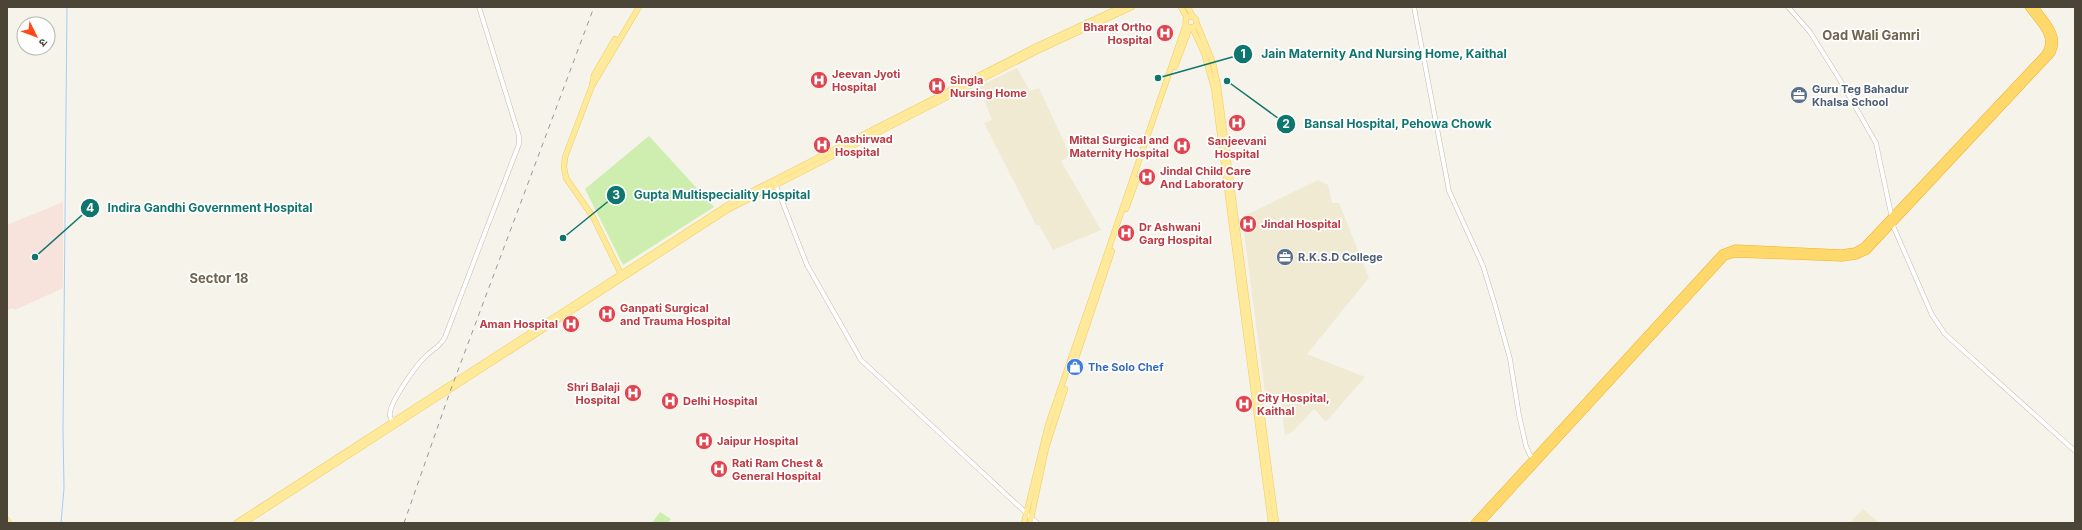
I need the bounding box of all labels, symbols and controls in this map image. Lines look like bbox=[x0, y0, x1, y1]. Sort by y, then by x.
north arrow bbox=[16, 16, 56, 56]
place label: Bharat Ortho Hospital bbox=[1083, 20, 1152, 47]
hospital icon: Bharat Ortho Hospital bbox=[1155, 23, 1175, 43]
district label: Oad Wali Gamri bbox=[1822, 27, 1920, 43]
text: उ bbox=[36, 36, 51, 50]
callout: Jain Maternity And Nursing Home, Kaithal bbox=[1233, 42, 1515, 66]
text: 1 bbox=[1240, 46, 1246, 61]
text: Jain Maternity And Nursing Home, Kaithal bbox=[1261, 46, 1507, 61]
place label: Jeevan Jyoti Hospital bbox=[832, 67, 900, 94]
hospital icon: Jeevan Jyoti Hospital bbox=[809, 70, 829, 90]
place label: Singla Nursing Home bbox=[950, 73, 1027, 100]
hospital icon: Singla Nursing Home bbox=[927, 76, 947, 96]
place label: Guru Teg Bahadur Khalsa School bbox=[1812, 82, 1909, 109]
office icon: Guru Teg Bahadur Khalsa School bbox=[1789, 85, 1809, 105]
callout: Bansal Hospital, Pehowa Chowk bbox=[1276, 112, 1500, 136]
hospital icon: Sanjeevani Hospital bbox=[1227, 113, 1247, 133]
text: 2 bbox=[1282, 116, 1290, 131]
text: Bansal Hospital, Pehowa Chowk bbox=[1304, 116, 1492, 131]
place label: Aashirwad Hospital bbox=[835, 132, 893, 159]
place label: Mittal Surgical and Maternity Hospital bbox=[1069, 133, 1169, 160]
place label: Sanjeevani Hospital bbox=[1207, 134, 1267, 161]
hospital icon: Aashirwad Hospital bbox=[812, 135, 832, 155]
hospital icon: Mittal Surgical and Maternity Hospital bbox=[1172, 136, 1192, 156]
place label: Jindal Child Care And Laboratory bbox=[1160, 164, 1251, 191]
hospital icon: Jindal Child Care And Laboratory bbox=[1137, 167, 1157, 187]
callout: Gupta Multispeciality Hospital bbox=[606, 183, 818, 207]
text: 3 bbox=[612, 187, 620, 202]
text: Gupta Multispeciality Hospital bbox=[634, 187, 810, 202]
callout: Indira Gandhi Government Hospital bbox=[80, 196, 321, 220]
text: 4 bbox=[86, 200, 94, 215]
text: Indira Gandhi Government Hospital bbox=[108, 200, 312, 215]
hospital icon: Jindal Hospital bbox=[1238, 214, 1258, 234]
place label: Jindal Hospital bbox=[1261, 217, 1341, 231]
place label: Dr Ashwani Garg Hospital bbox=[1139, 220, 1212, 247]
hospital icon: Dr Ashwani Garg Hospital bbox=[1116, 223, 1136, 243]
office icon: R.K.S.D College bbox=[1275, 247, 1295, 267]
place label: R.K.S.D College bbox=[1298, 250, 1383, 264]
district label: Sector 18 bbox=[190, 270, 248, 286]
place label: Ganpati Surgical and Trauma Hospital bbox=[620, 301, 731, 328]
hospital icon: Ganpati Surgical and Trauma Hospital bbox=[597, 304, 617, 324]
hospital icon: Aman Hospital bbox=[561, 314, 581, 334]
place label: Aman Hospital bbox=[479, 317, 558, 331]
shop icon: The Solo Chef bbox=[1065, 357, 1085, 377]
place label: The Solo Chef bbox=[1088, 360, 1164, 374]
place label: Shri Balaji Hospital bbox=[567, 380, 620, 407]
hospital icon: Shri Balaji Hospital bbox=[623, 383, 643, 403]
hospital icon: Delhi Hospital bbox=[660, 391, 680, 411]
place label: City Hospital, Kaithal bbox=[1257, 391, 1330, 418]
place label: Delhi Hospital bbox=[683, 394, 757, 408]
hospital icon: City Hospital, Kaithal bbox=[1234, 394, 1254, 414]
hospital icon: Jaipur Hospital bbox=[694, 431, 714, 451]
place label: Jaipur Hospital bbox=[717, 434, 798, 448]
place label: Rati Ram Chest & General Hospital bbox=[732, 456, 824, 483]
hospital icon: Rati Ram Chest & General Hospital bbox=[709, 459, 729, 479]

